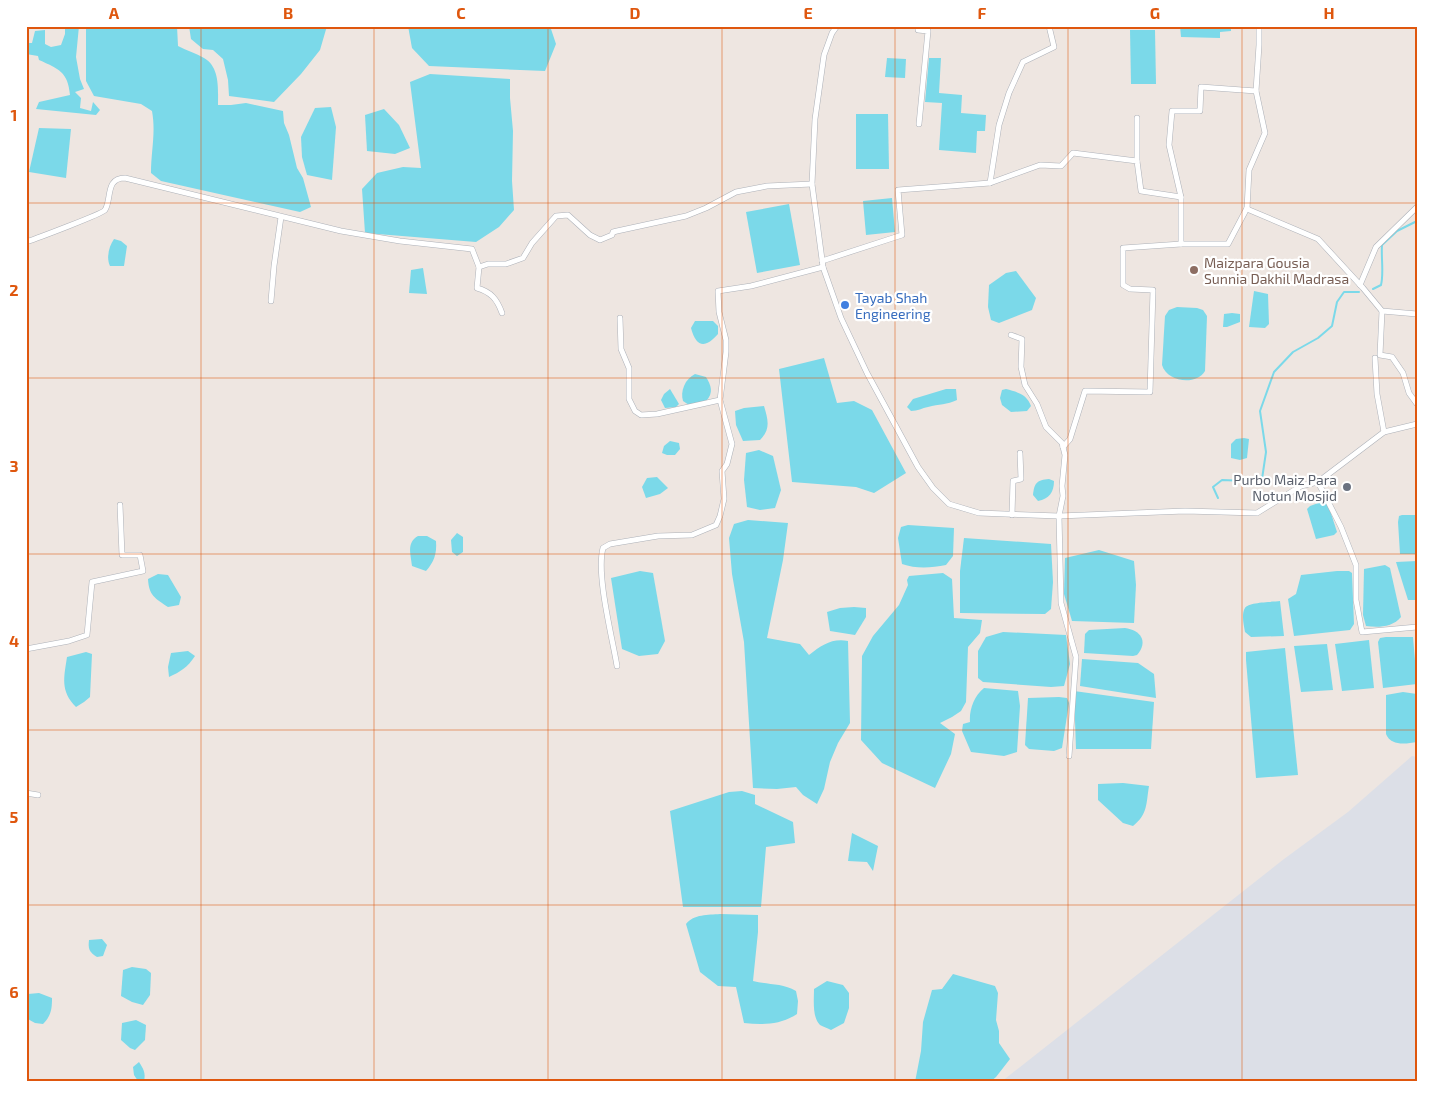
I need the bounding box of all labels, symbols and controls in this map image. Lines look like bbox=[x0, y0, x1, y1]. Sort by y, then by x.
text: A bbox=[109, 3, 120, 22]
text: B bbox=[283, 3, 293, 22]
text: C bbox=[456, 3, 466, 22]
text: D bbox=[630, 3, 641, 22]
text: E bbox=[803, 3, 813, 22]
text: F bbox=[978, 3, 987, 22]
text: G bbox=[1150, 3, 1160, 22]
text: H bbox=[1323, 3, 1335, 22]
text: 1 bbox=[11, 105, 17, 124]
place label: Maizpara Gousia Sunnia Dakhil Madrasa bbox=[1204, 254, 1349, 287]
marker: Maizpara Gousia Sunnia Dakhil Madrasa bbox=[1188, 264, 1200, 276]
text: 2 bbox=[9, 280, 19, 299]
place label: Tayab Shah Engineering bbox=[855, 289, 931, 322]
marker: Tayab Shah Engineering bbox=[839, 299, 851, 311]
text: 3 bbox=[9, 456, 19, 475]
place label: Purbo Maiz Para Notun Mosjid bbox=[1233, 471, 1337, 504]
marker: Purbo Maiz Para Notun Mosjid bbox=[1341, 481, 1353, 493]
text: 4 bbox=[9, 631, 19, 650]
text: 5 bbox=[10, 807, 19, 826]
text: 6 bbox=[9, 982, 19, 1001]

